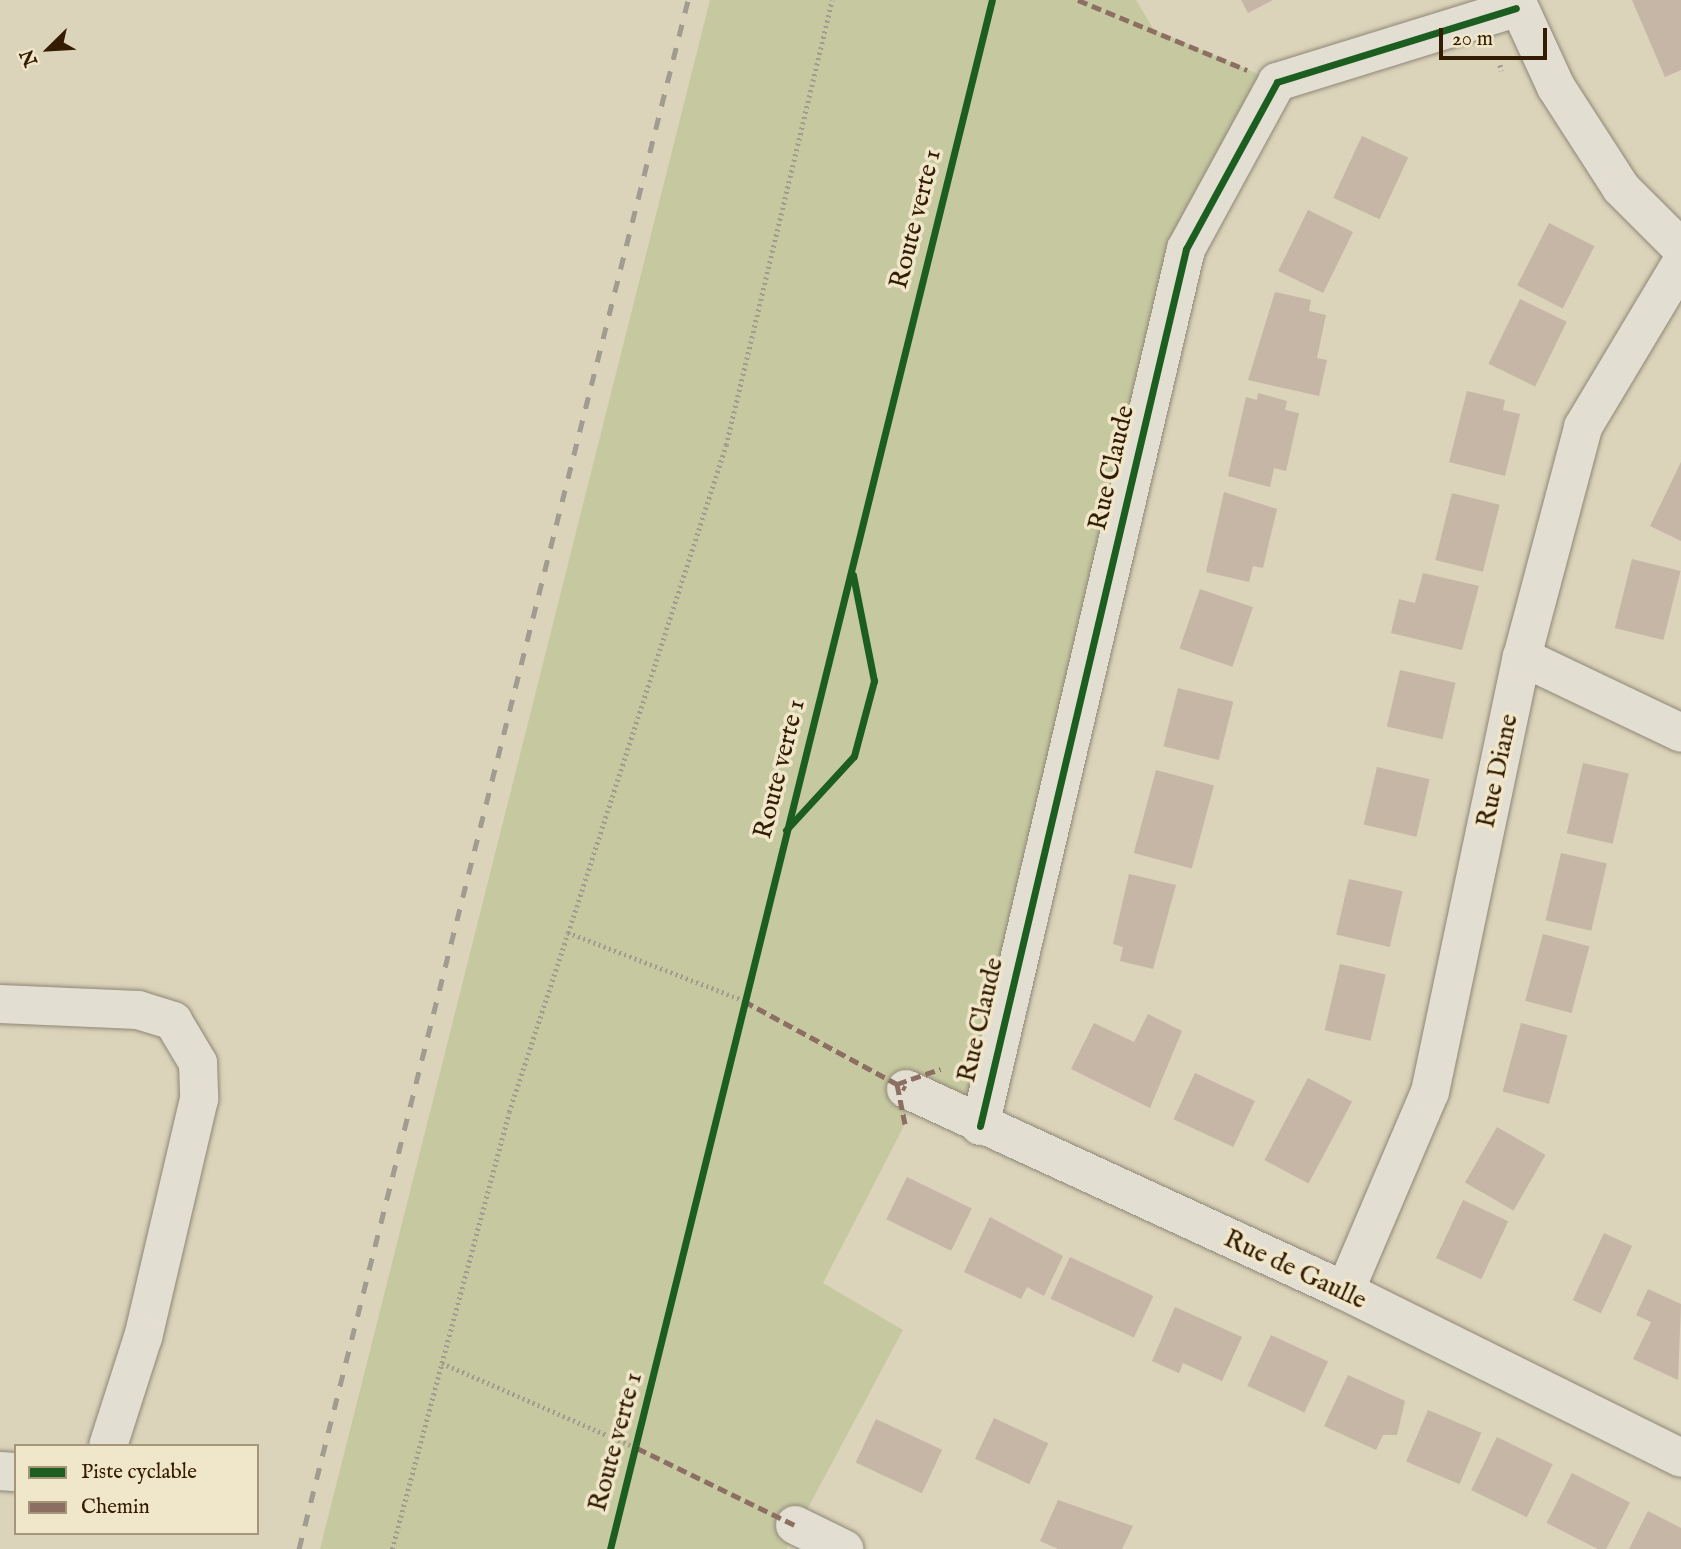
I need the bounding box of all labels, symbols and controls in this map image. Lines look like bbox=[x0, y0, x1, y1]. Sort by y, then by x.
north arrow bbox=[14, 14, 84, 84]
scale bar bbox=[1443, 14, 1552, 58]
text: 20 m bbox=[1452, 26, 1493, 53]
text: N bbox=[16, 45, 44, 70]
street label: Route verte 1 bbox=[884, 146, 948, 292]
street label: Rue Claude bbox=[1083, 403, 1141, 533]
street label: Route verte 1 bbox=[748, 696, 812, 842]
street label: Rue Diane bbox=[1471, 711, 1525, 831]
street label: Rue Claude bbox=[952, 955, 1010, 1085]
street label: Rue de Gaulle bbox=[1219, 1223, 1371, 1317]
street label: Route verte 1 bbox=[582, 1369, 650, 1515]
legend bbox=[14, 1444, 259, 1535]
text: Piste cyclable bbox=[81, 1459, 197, 1486]
text: Chemin bbox=[81, 1494, 150, 1521]

